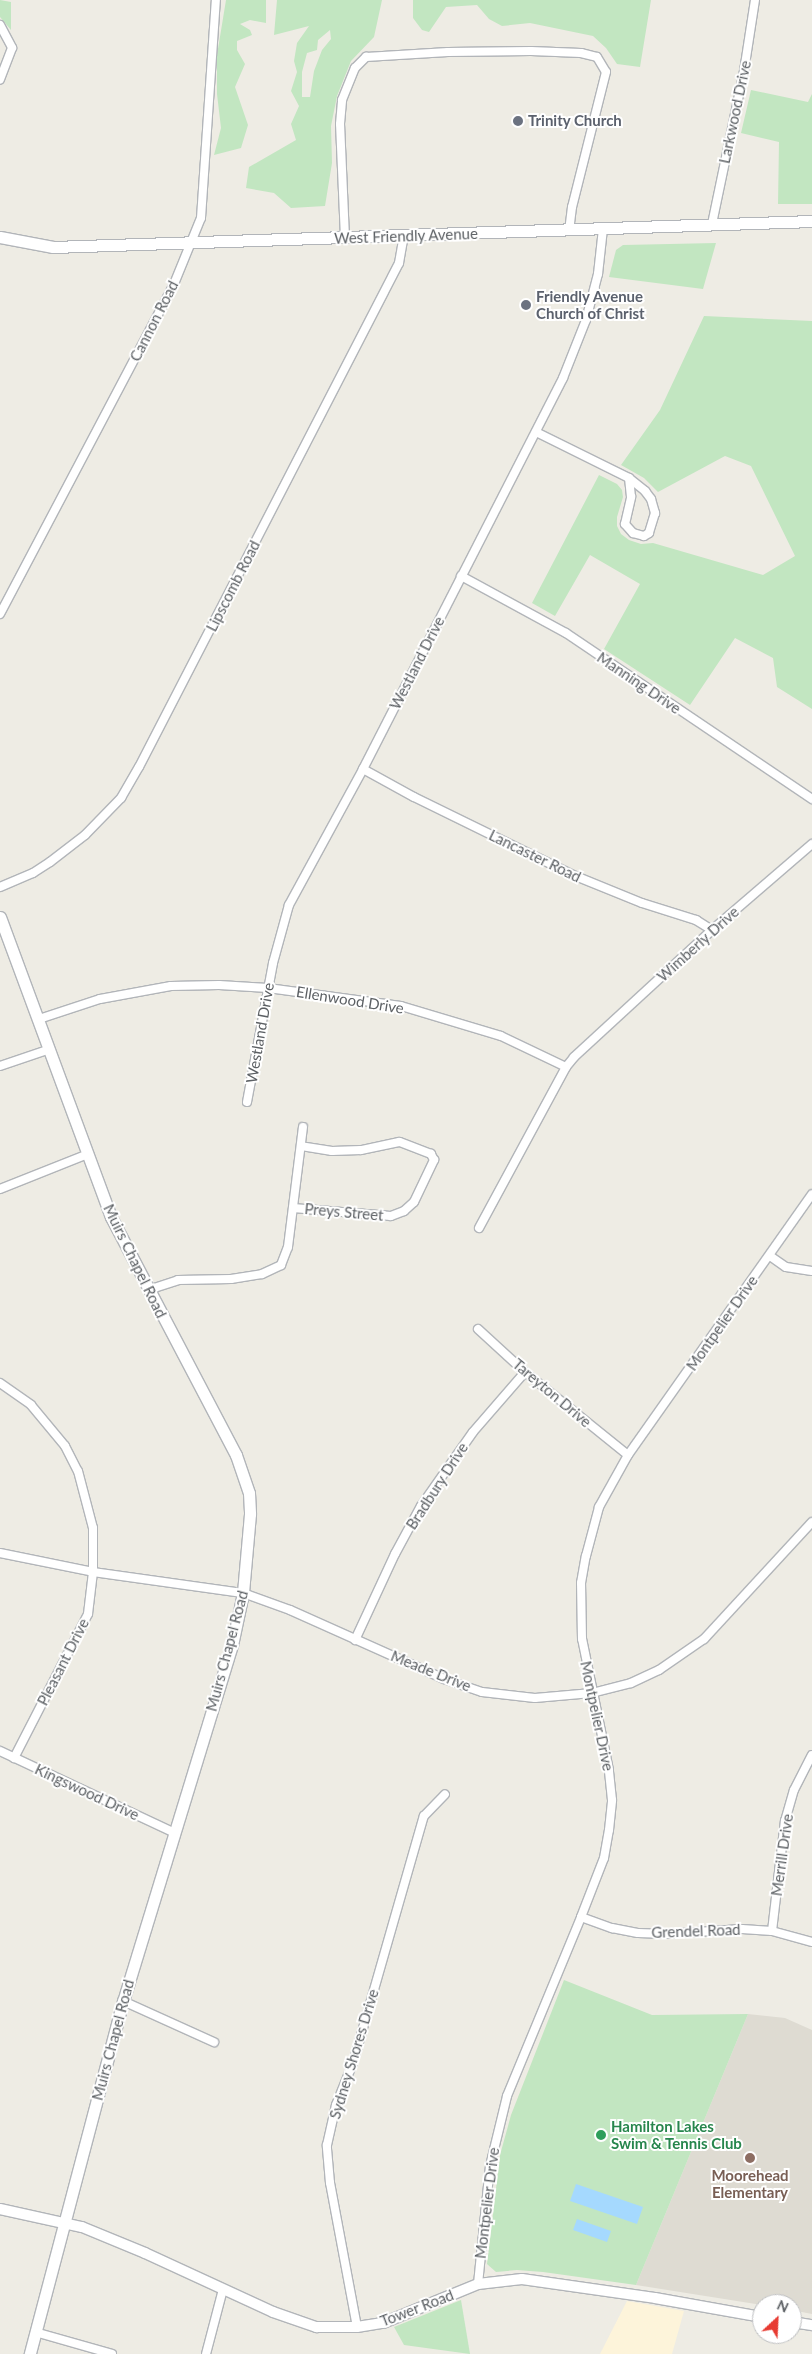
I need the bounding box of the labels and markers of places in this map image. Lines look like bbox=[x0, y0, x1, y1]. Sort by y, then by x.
place label: Trinity Church bbox=[528, 112, 622, 130]
marker: Trinity Church bbox=[512, 115, 524, 127]
place label: Friendly Avenue Church of Christ bbox=[536, 287, 645, 322]
marker: Friendly Avenue Church of Christ bbox=[520, 299, 532, 311]
place label: Hamilton Lakes Swim & Tennis Club bbox=[611, 2117, 742, 2152]
marker: Hamilton Lakes Swim & Tennis Club bbox=[595, 2129, 607, 2141]
marker: Moorehead Elementary bbox=[744, 2152, 756, 2164]
place label: Moorehead Elementary bbox=[711, 2166, 789, 2201]

